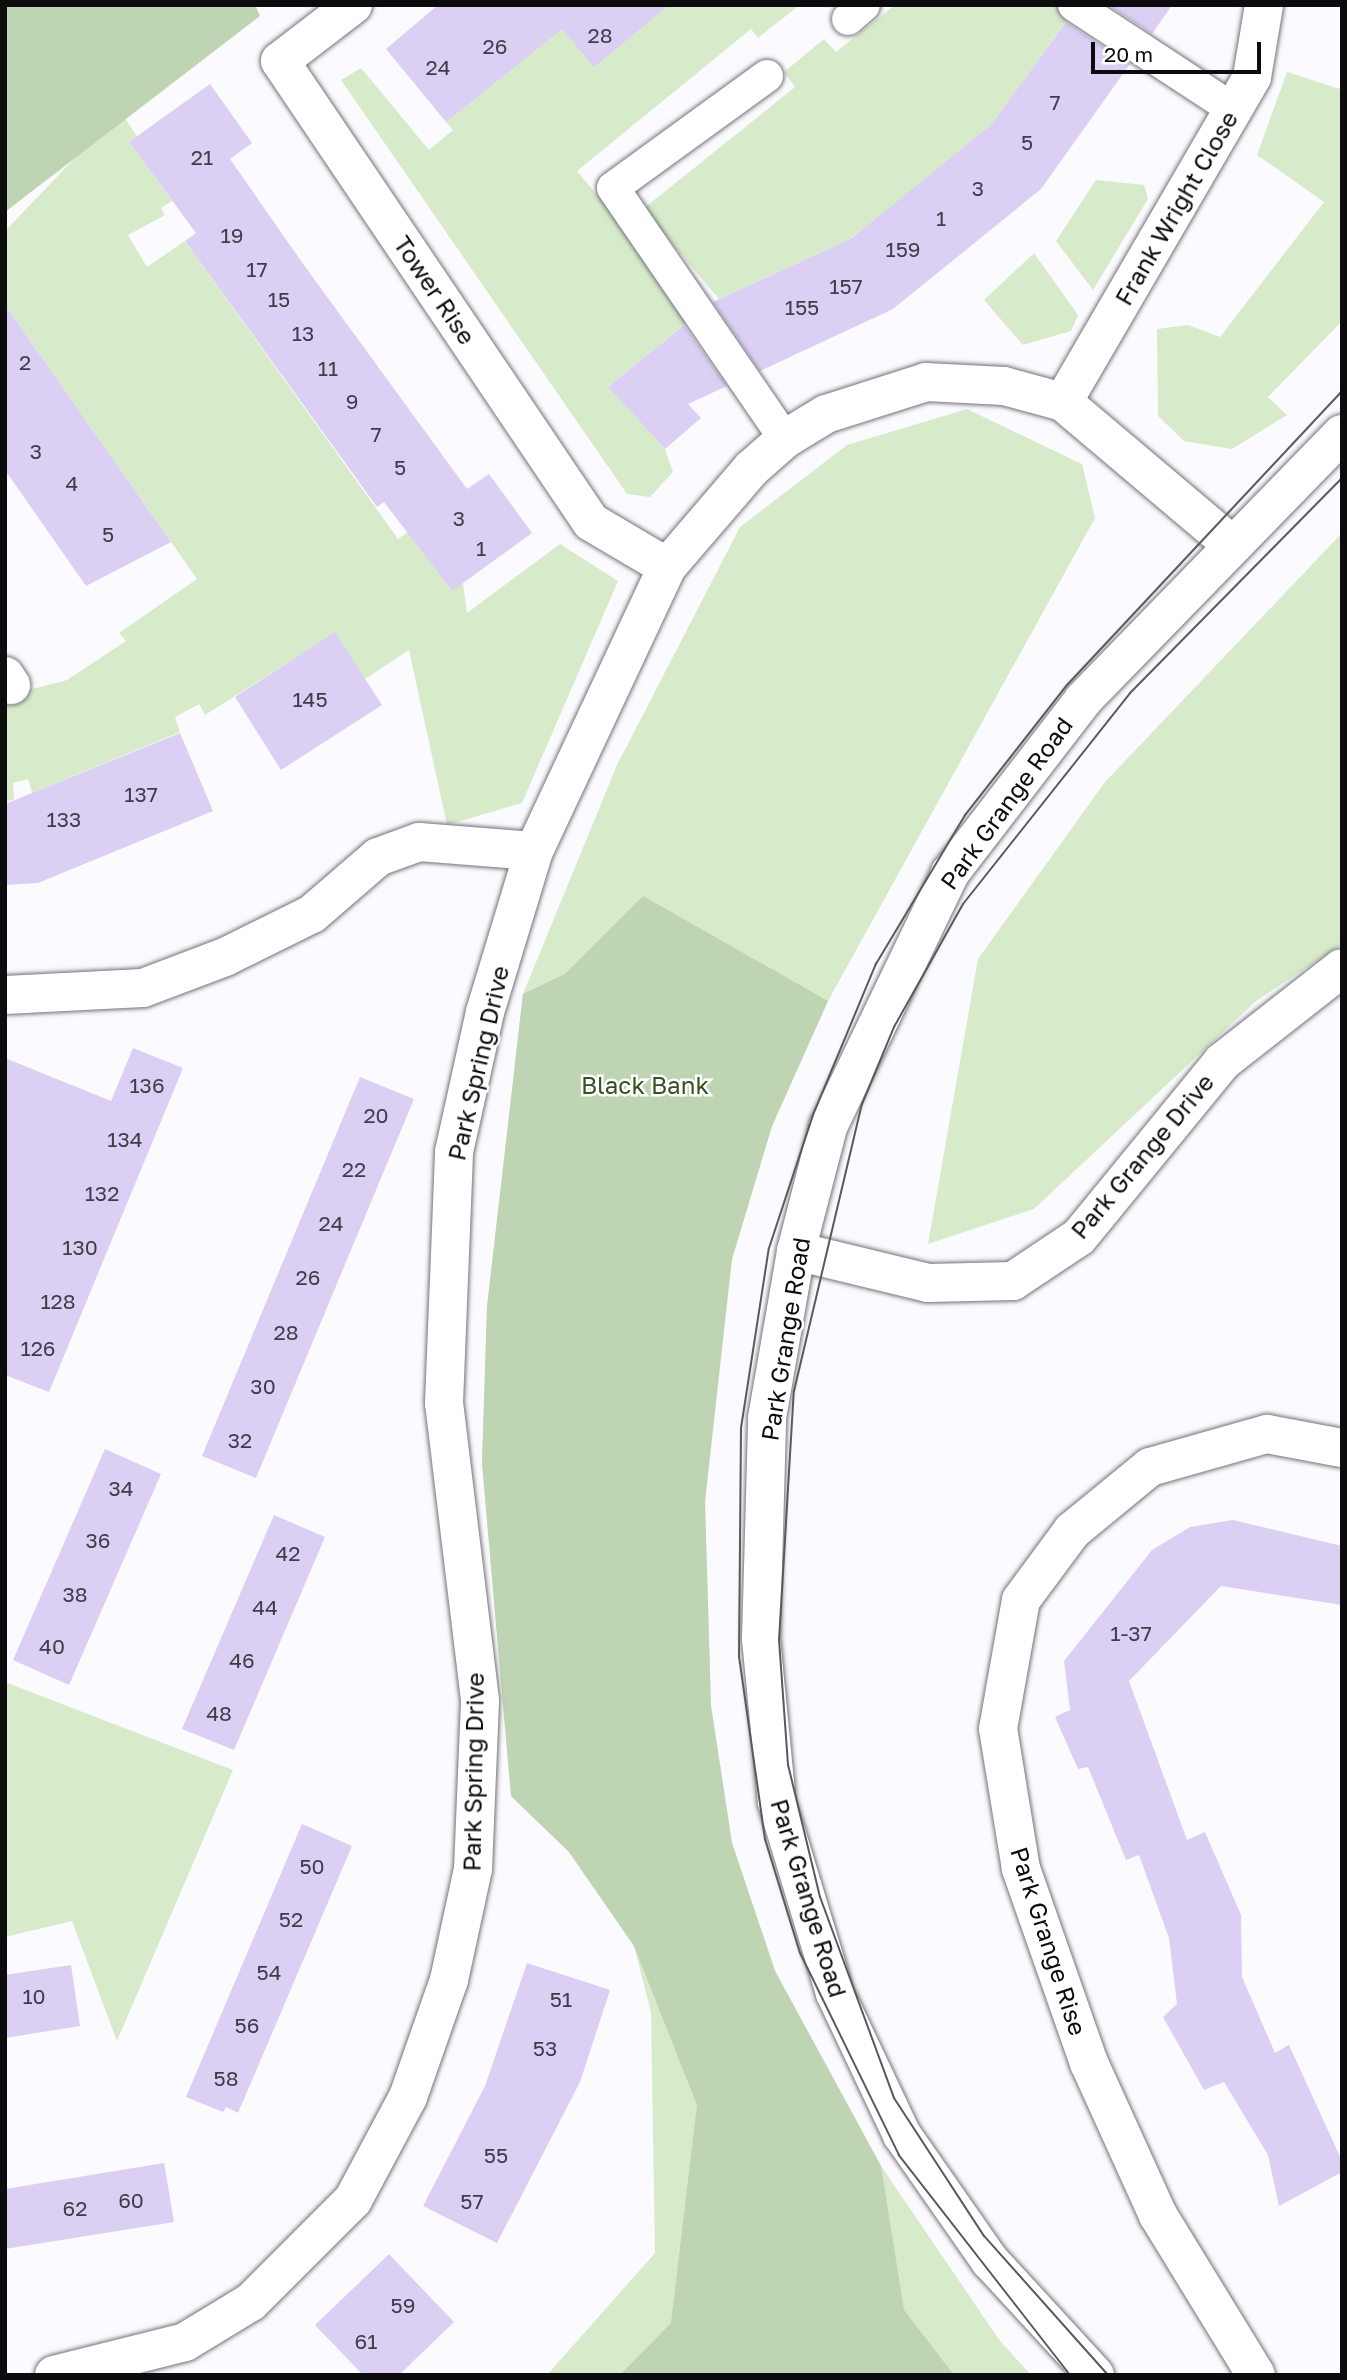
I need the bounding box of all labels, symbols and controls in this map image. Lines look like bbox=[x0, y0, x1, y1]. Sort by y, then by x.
house number: 28 bbox=[588, 22, 612, 48]
scale bar bbox=[1095, 28, 1265, 72]
house number: 26 bbox=[483, 33, 507, 59]
text: 20 m bbox=[1104, 41, 1153, 67]
house number: 24 bbox=[426, 54, 450, 80]
house number: 7 bbox=[1049, 89, 1061, 115]
street label: Frank Wright Close bbox=[1109, 106, 1243, 310]
house number: 5 bbox=[1021, 129, 1033, 155]
house number: 21 bbox=[191, 144, 213, 170]
house number: 3 bbox=[972, 175, 984, 201]
house number: 1 bbox=[936, 205, 946, 231]
house number: 19 bbox=[221, 222, 243, 248]
street label: Tower Rise bbox=[388, 230, 482, 350]
house number: 159 bbox=[885, 236, 921, 262]
house number: 17 bbox=[246, 256, 268, 282]
house number: 157 bbox=[829, 273, 863, 299]
house number: 15 bbox=[268, 286, 290, 312]
house number: 155 bbox=[785, 294, 819, 320]
house number: 13 bbox=[292, 320, 314, 346]
house number: 2 bbox=[19, 349, 31, 375]
house number: 11 bbox=[318, 355, 338, 381]
house number: 9 bbox=[346, 388, 358, 414]
house number: 7 bbox=[370, 421, 382, 447]
house number: 3 bbox=[30, 438, 42, 464]
house number: 5 bbox=[394, 454, 406, 480]
house number: 4 bbox=[66, 470, 78, 496]
house number: 3 bbox=[453, 505, 465, 531]
house number: 5 bbox=[102, 521, 114, 547]
house number: 1 bbox=[476, 535, 486, 561]
house number: 145 bbox=[292, 686, 328, 712]
street label: Park Grange Road bbox=[934, 711, 1078, 895]
house number: 137 bbox=[124, 781, 158, 807]
house number: 133 bbox=[47, 806, 81, 832]
street label: Park Spring Drive bbox=[442, 963, 514, 1163]
street label: Park Grange Drive bbox=[1065, 1068, 1219, 1244]
park label: Black Bank bbox=[581, 1071, 709, 1099]
house number: 136 bbox=[129, 1072, 165, 1098]
house number: 20 bbox=[363, 1102, 389, 1128]
house number: 134 bbox=[107, 1126, 143, 1152]
house number: 22 bbox=[342, 1156, 366, 1182]
house number: 132 bbox=[85, 1180, 119, 1206]
house number: 24 bbox=[319, 1210, 343, 1236]
house number: 130 bbox=[62, 1234, 98, 1260]
street label: Park Grange Road bbox=[755, 1235, 815, 1443]
house number: 26 bbox=[296, 1264, 320, 1290]
house number: 128 bbox=[40, 1288, 76, 1314]
house number: 28 bbox=[274, 1319, 298, 1345]
house number: 126 bbox=[20, 1335, 56, 1361]
house number: 30 bbox=[250, 1373, 276, 1399]
house number: 32 bbox=[228, 1427, 252, 1453]
house number: 34 bbox=[108, 1475, 134, 1501]
house number: 36 bbox=[86, 1527, 110, 1553]
house number: 42 bbox=[276, 1540, 300, 1566]
house number: 38 bbox=[62, 1581, 88, 1607]
house number: 44 bbox=[252, 1594, 278, 1620]
house number: 1-37 bbox=[1110, 1620, 1152, 1646]
house number: 40 bbox=[39, 1633, 65, 1659]
house number: 46 bbox=[229, 1647, 255, 1673]
street label: Park Spring Drive bbox=[457, 1672, 489, 1872]
house number: 48 bbox=[206, 1700, 232, 1726]
street label: Park Grange Road bbox=[765, 1795, 853, 2001]
street label: Park Grange Rise bbox=[1005, 1843, 1093, 2039]
house number: 50 bbox=[299, 1853, 325, 1879]
house number: 52 bbox=[279, 1906, 303, 1932]
house number: 54 bbox=[257, 1959, 281, 1985]
house number: 10 bbox=[22, 1983, 46, 2009]
house number: 51 bbox=[550, 1986, 572, 2012]
house number: 56 bbox=[235, 2012, 259, 2038]
house number: 53 bbox=[533, 2035, 557, 2061]
house number: 58 bbox=[214, 2065, 238, 2091]
house number: 55 bbox=[484, 2142, 508, 2168]
house number: 60 bbox=[118, 2187, 144, 2213]
house number: 57 bbox=[460, 2188, 484, 2214]
house number: 62 bbox=[63, 2195, 87, 2221]
house number: 59 bbox=[391, 2292, 415, 2318]
house number: 61 bbox=[355, 2328, 377, 2354]

